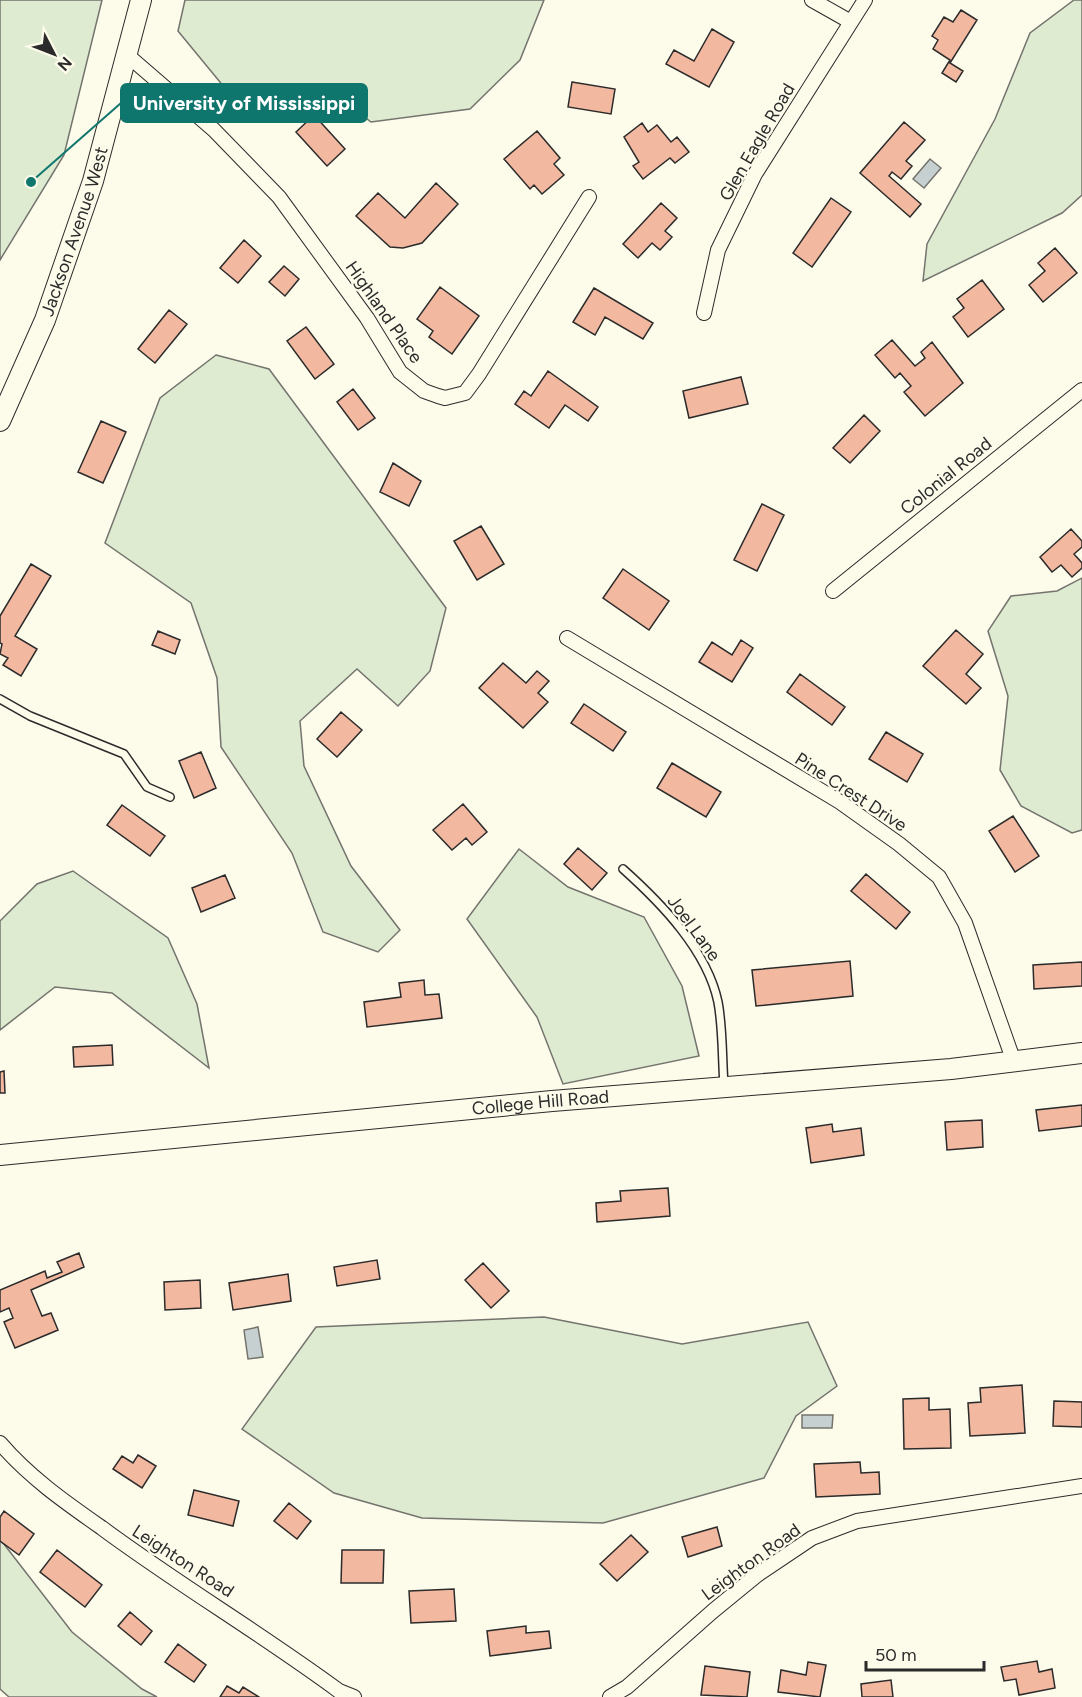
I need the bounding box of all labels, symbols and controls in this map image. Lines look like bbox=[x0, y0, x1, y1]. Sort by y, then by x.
north arrow bbox=[24, 24, 84, 84]
text: N bbox=[54, 53, 76, 75]
street label: Glen Eagle Road bbox=[714, 79, 800, 205]
callout: University of Mississippi bbox=[121, 84, 367, 122]
text: University of Mississippi bbox=[133, 91, 355, 115]
street label: Jackson Avenue West bbox=[36, 144, 113, 319]
street label: Highland Place bbox=[341, 257, 427, 367]
street label: Colonial Road bbox=[896, 433, 996, 519]
street label: Pine Crest Drive bbox=[791, 748, 911, 836]
street label: Joel Lane bbox=[663, 891, 725, 965]
street label: College Hill Road bbox=[471, 1085, 610, 1120]
street label: Leighton Road bbox=[697, 1519, 805, 1605]
street label: Leighton Road bbox=[128, 1520, 238, 1602]
scale bar bbox=[866, 1634, 984, 1672]
text: 50 m bbox=[875, 1644, 917, 1666]

